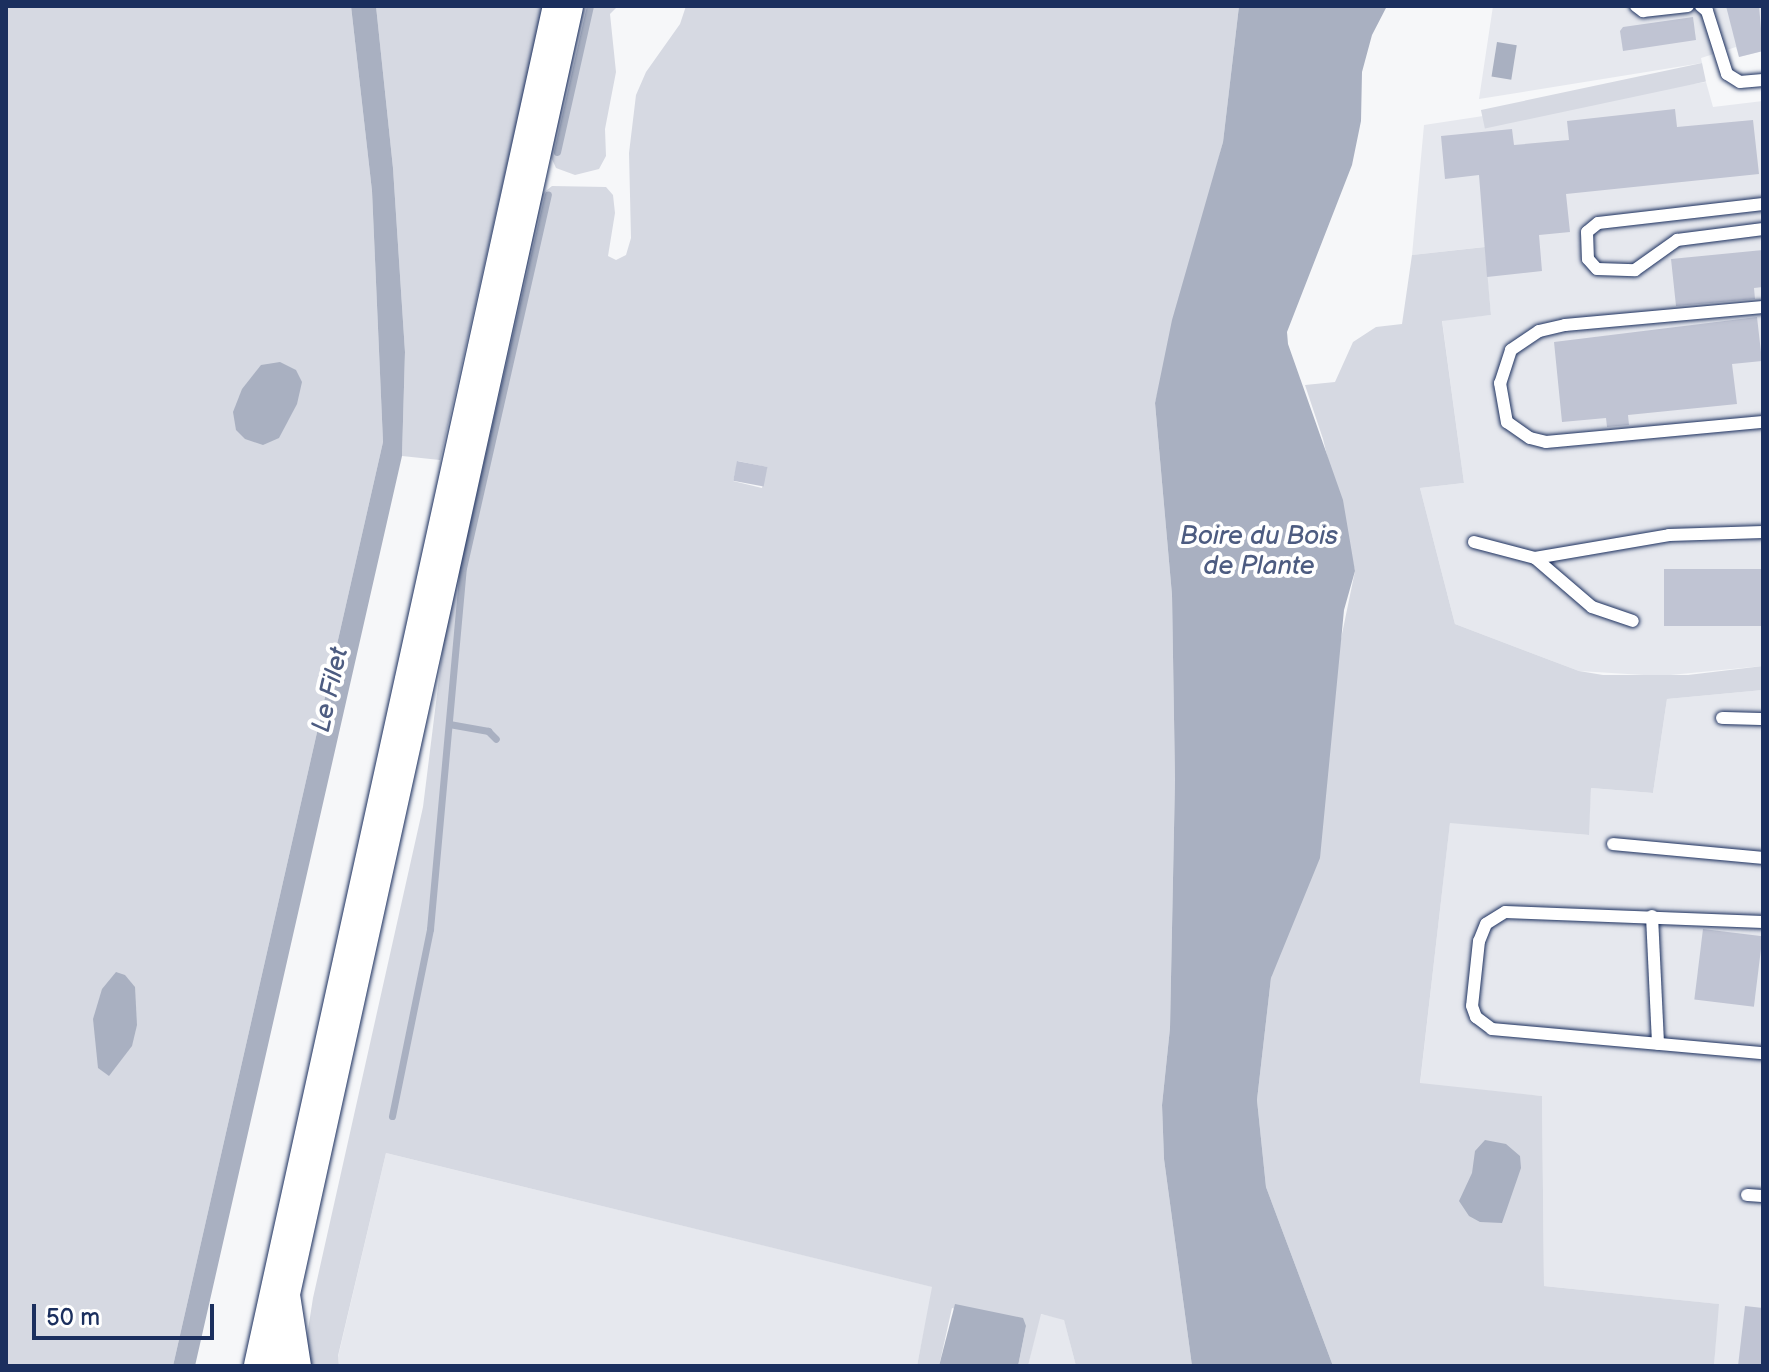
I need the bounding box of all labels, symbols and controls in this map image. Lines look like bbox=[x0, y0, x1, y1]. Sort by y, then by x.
water label: Boire du Bois de Plante bbox=[1180, 521, 1338, 582]
water label: Le Filet bbox=[306, 645, 356, 735]
scale bar bbox=[36, 1288, 218, 1338]
text: 50 m bbox=[46, 1303, 100, 1332]

